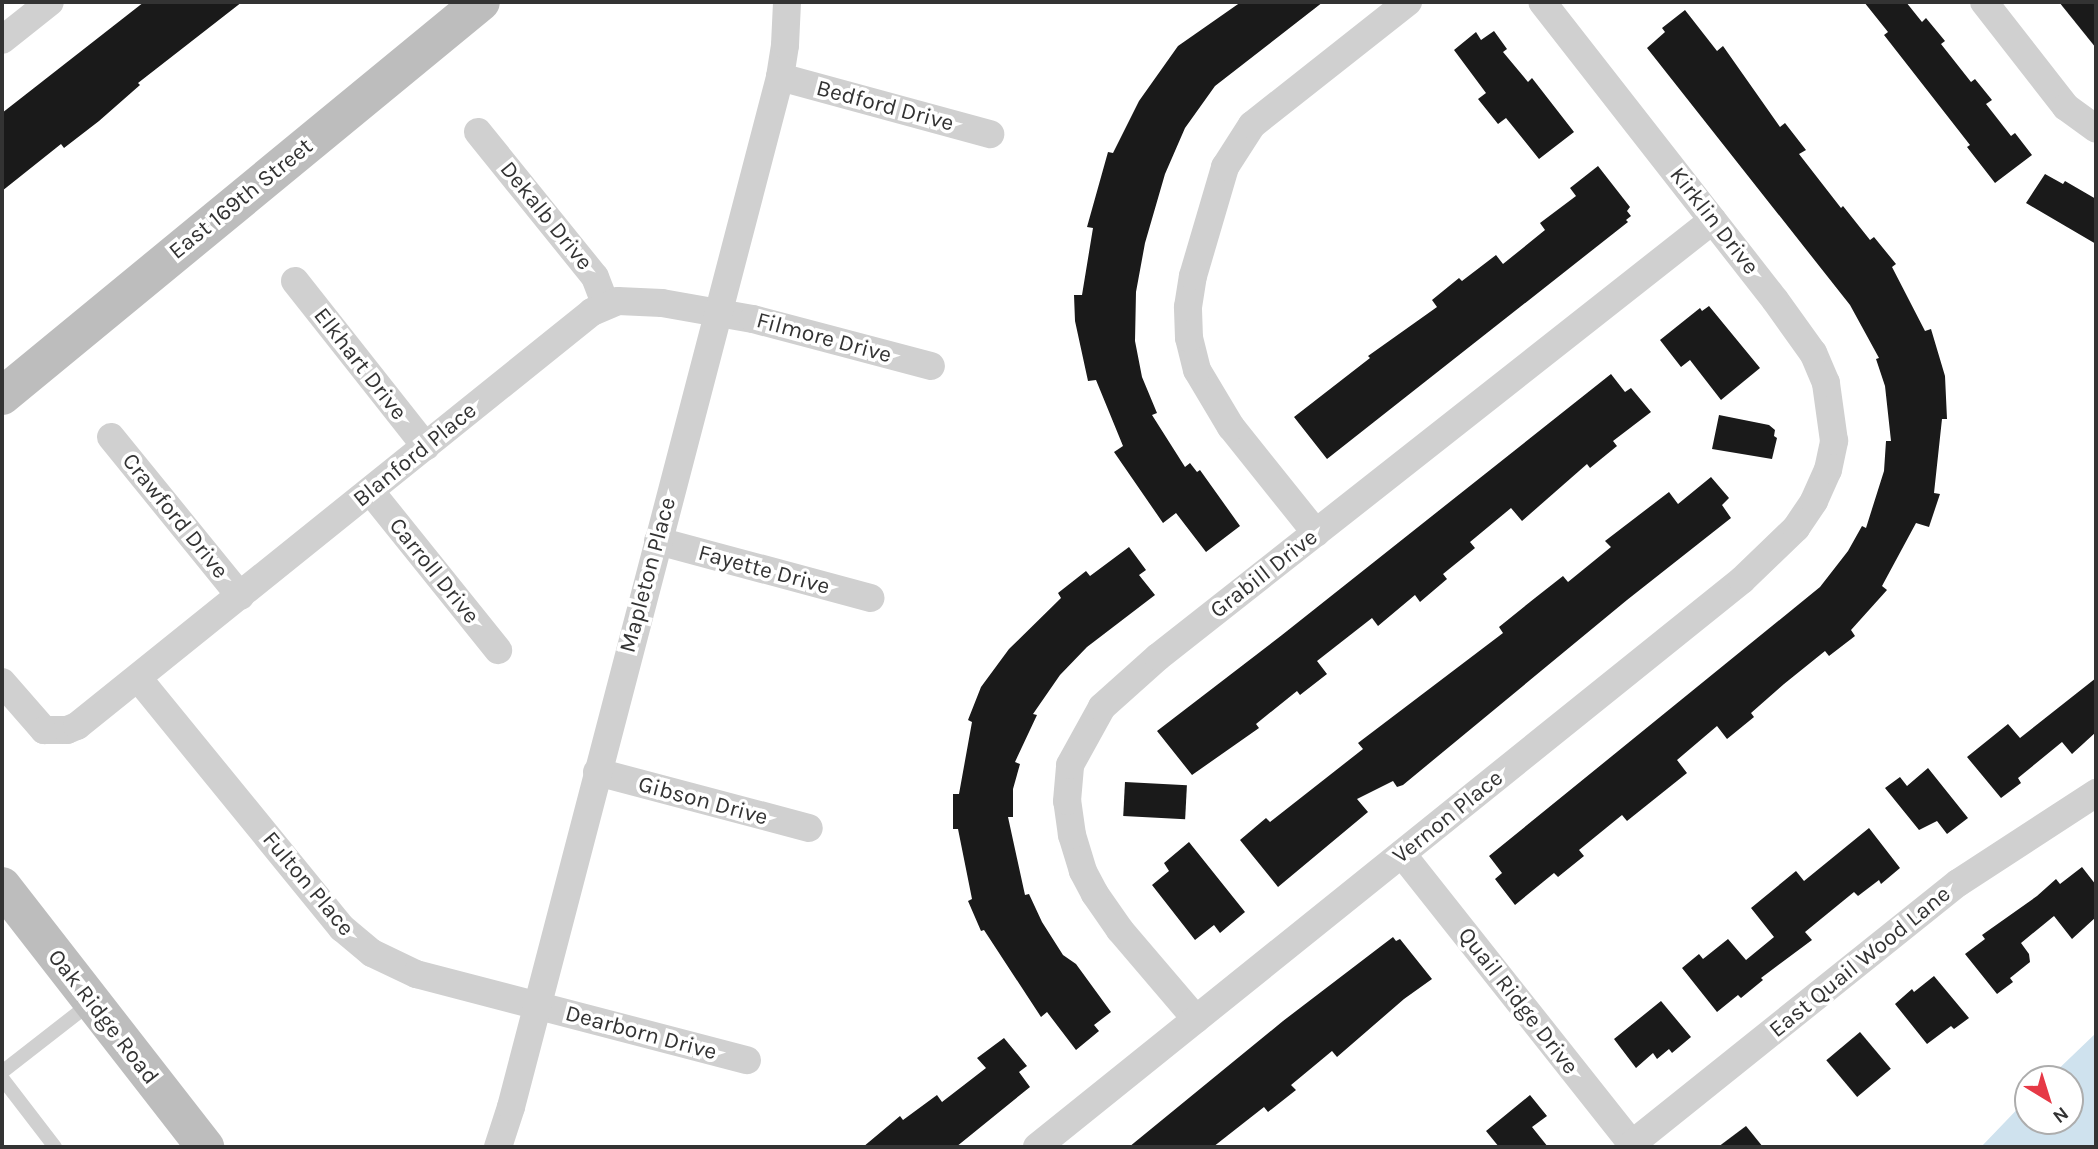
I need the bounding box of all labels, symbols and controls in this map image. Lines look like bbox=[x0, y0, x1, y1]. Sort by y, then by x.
street label: Bedford Drive bbox=[813, 74, 957, 138]
street label: East 169th Street bbox=[164, 133, 318, 265]
street label: Dekalb Drive bbox=[494, 156, 598, 276]
street label: Kirklin Drive bbox=[1664, 162, 1764, 280]
street label: Elkhart Drive bbox=[308, 302, 412, 426]
street label: Filmore Drive bbox=[753, 307, 895, 369]
street label: Blanford Place bbox=[348, 397, 482, 513]
street label: Crawford Drive bbox=[116, 448, 234, 584]
street label: Mapleton Place bbox=[614, 494, 682, 656]
street label: Carroll Drive bbox=[383, 513, 485, 629]
street label: Grabill Drive bbox=[1205, 524, 1323, 624]
street label: Fayette Drive bbox=[695, 539, 833, 601]
street label: Vernon Place bbox=[1387, 764, 1509, 870]
street label: Gibson Drive bbox=[635, 770, 771, 832]
street label: Fulton Place bbox=[256, 826, 360, 942]
street label: East Quail Wood Lane bbox=[1764, 880, 1956, 1044]
street label: Quail Ridge Drive bbox=[1452, 922, 1584, 1080]
street label: Oak Ridge Road bbox=[42, 944, 164, 1090]
street label: Dearborn Drive bbox=[562, 1000, 720, 1066]
north arrow bbox=[2014, 1065, 2084, 1135]
text: N bbox=[2049, 1102, 2073, 1128]

